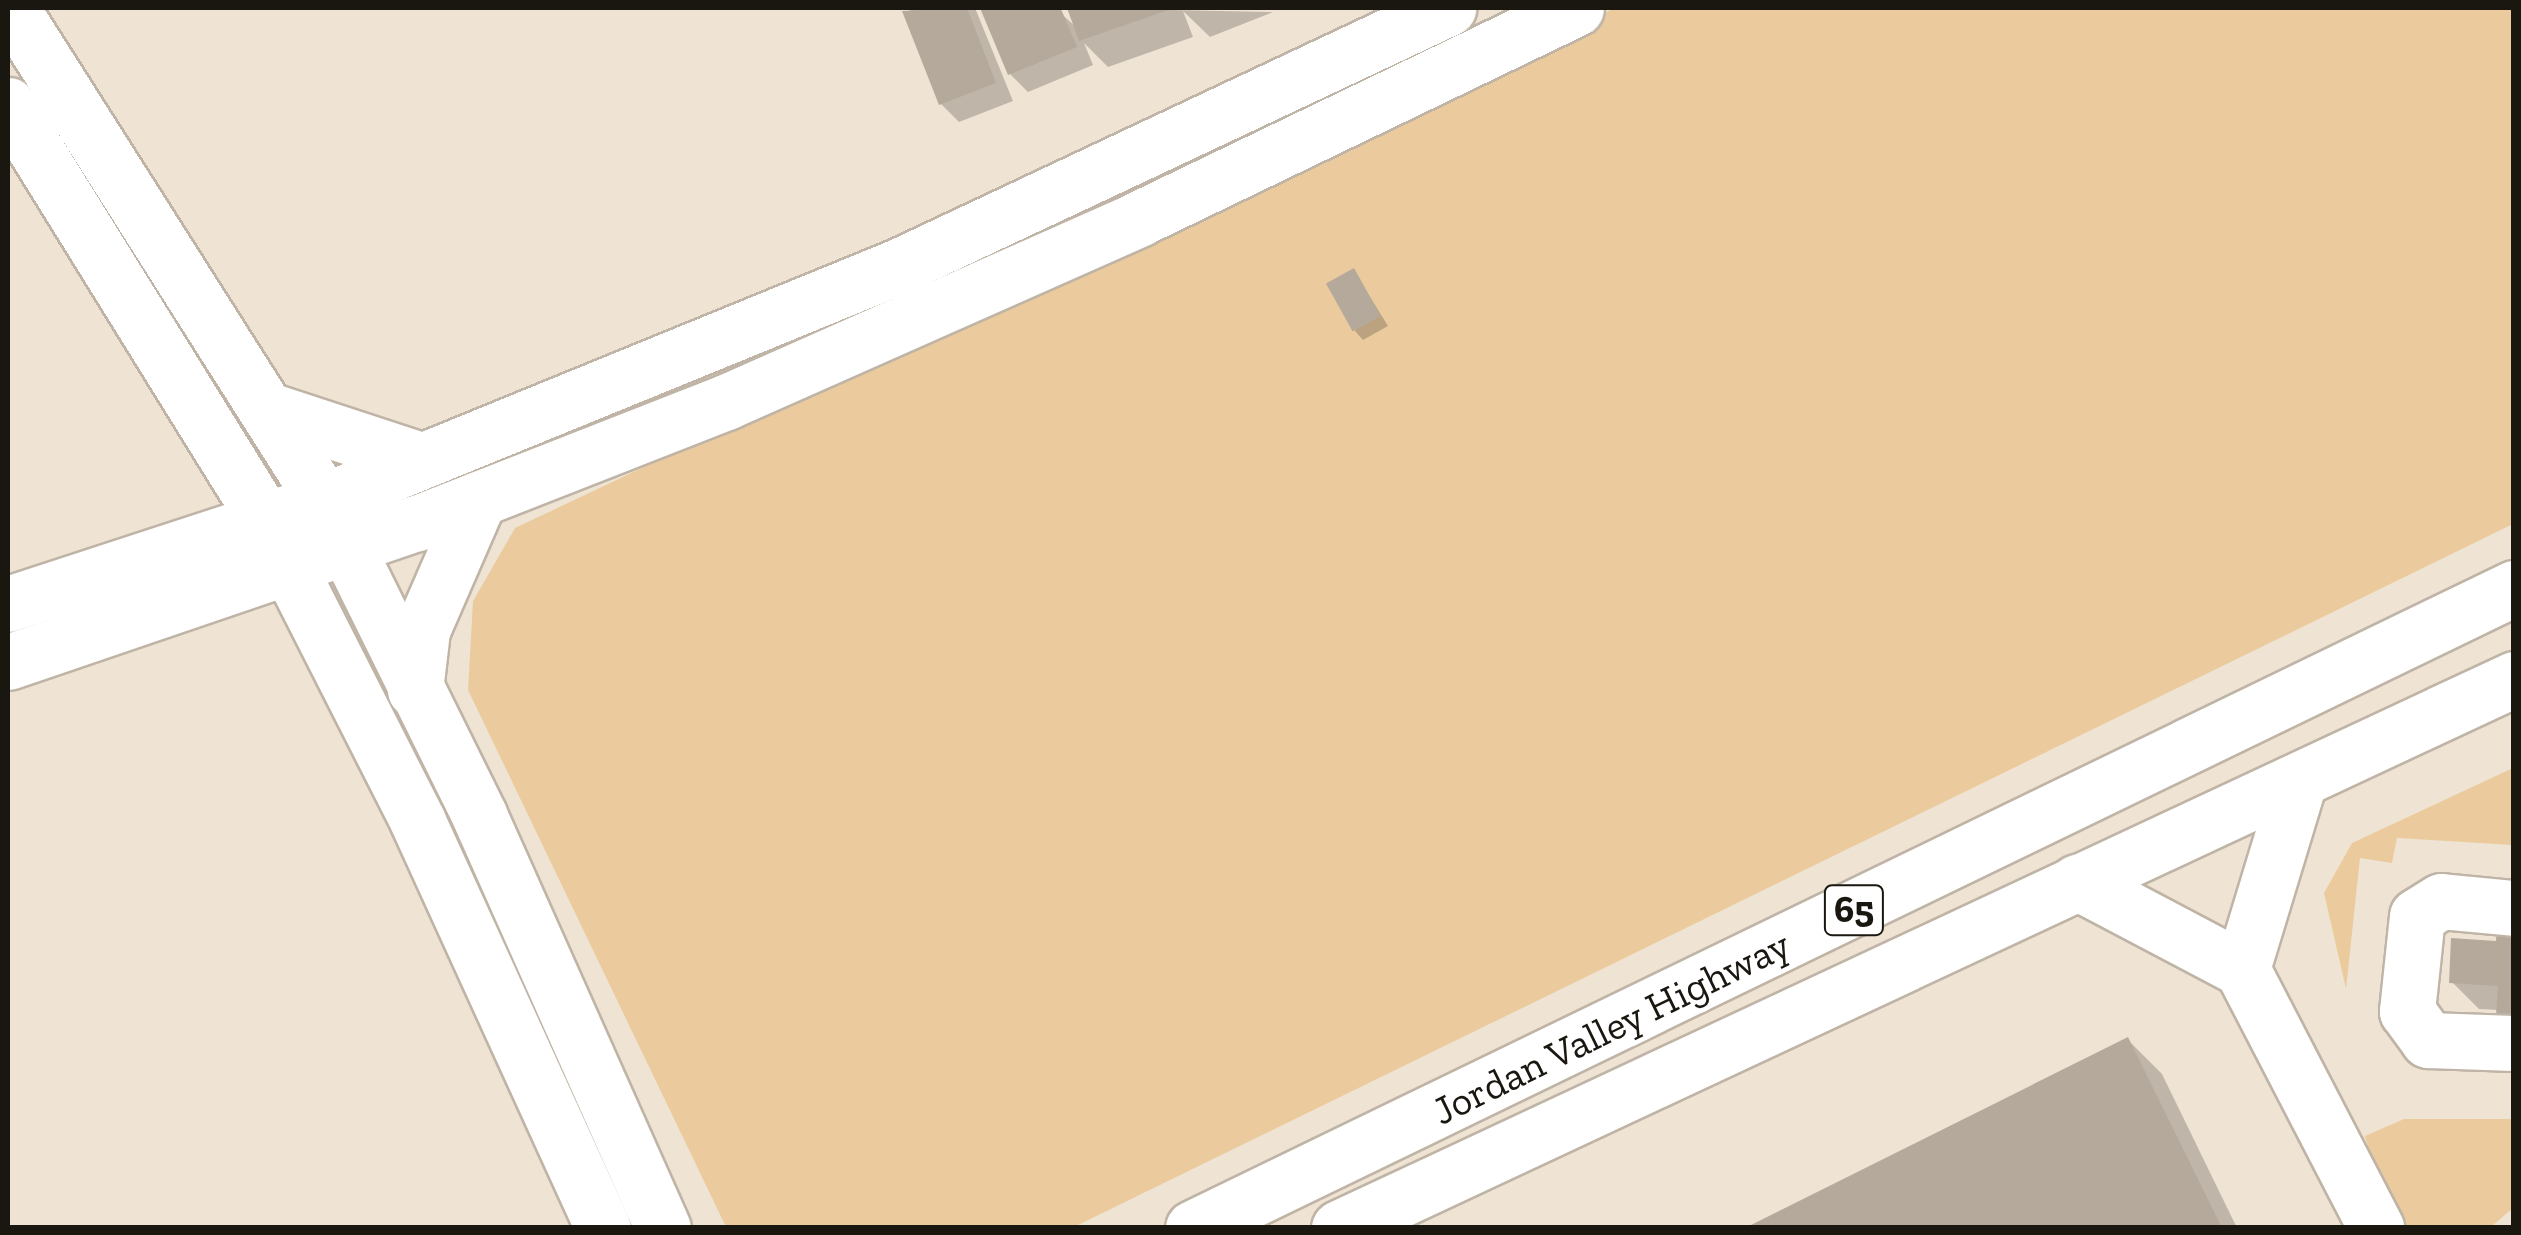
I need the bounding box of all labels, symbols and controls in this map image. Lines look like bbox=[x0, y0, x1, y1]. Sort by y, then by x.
road number: 65 bbox=[1822, 877, 1886, 943]
street label: Jordan Valley Highway bbox=[1423, 919, 1799, 1135]

